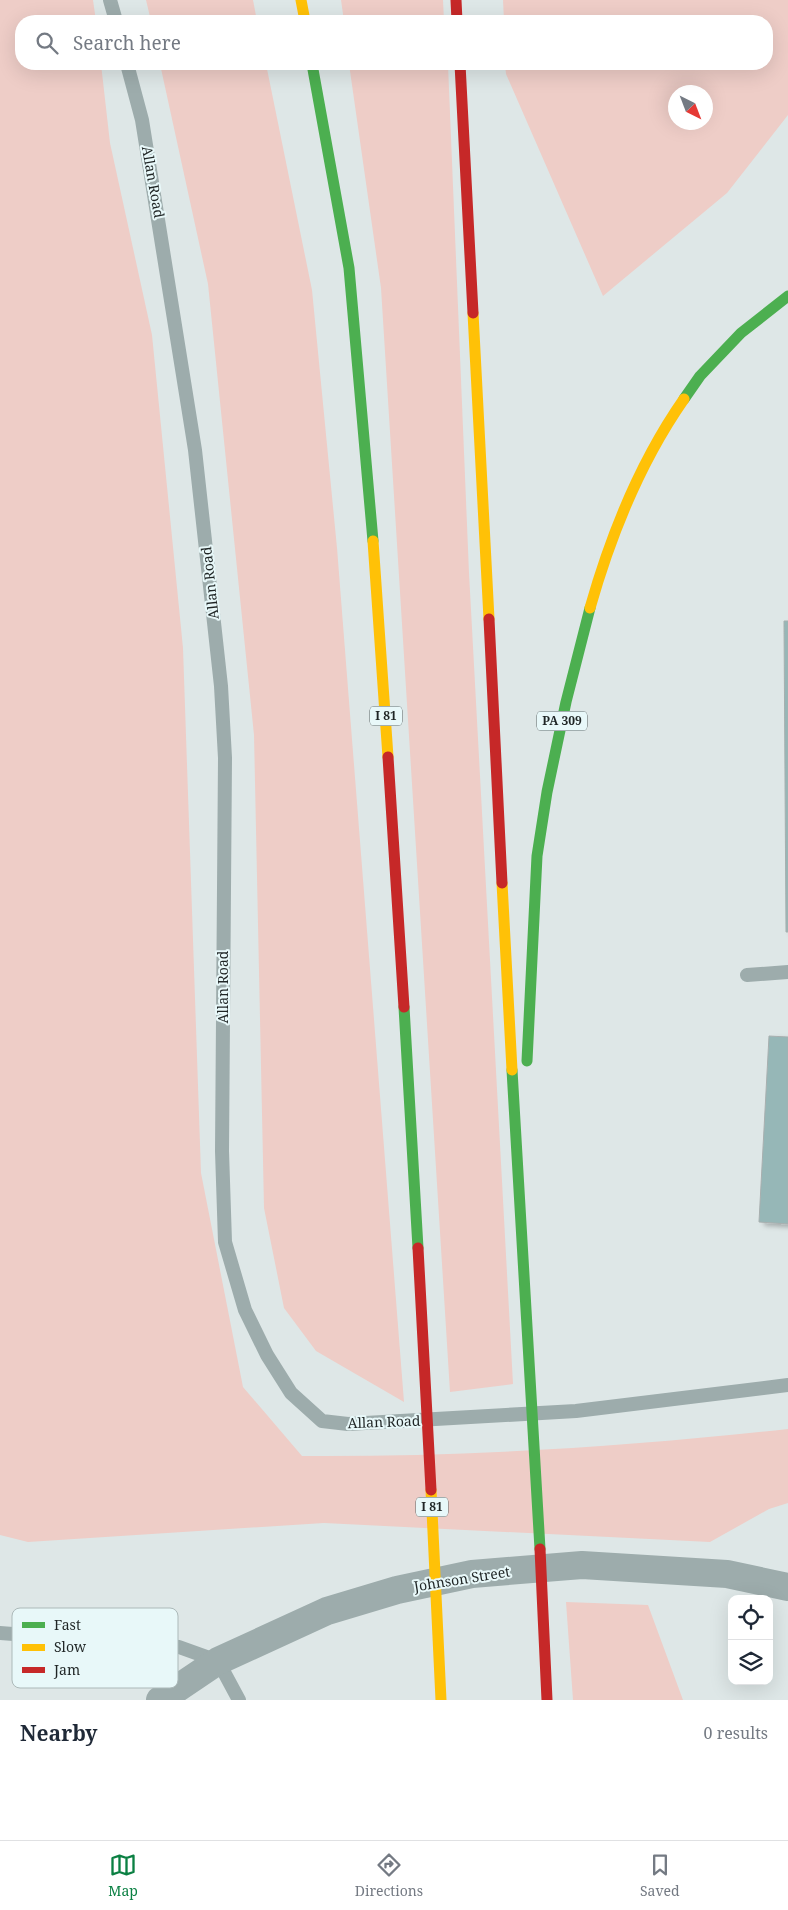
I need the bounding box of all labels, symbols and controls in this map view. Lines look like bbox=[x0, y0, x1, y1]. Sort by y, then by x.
search box bbox=[15, 15, 773, 70]
icon: search bbox=[33, 29, 61, 57]
text: Search here bbox=[73, 30, 181, 56]
north arrow bbox=[668, 85, 713, 130]
street label: Allan Road bbox=[138, 144, 169, 220]
street label: Allan Road bbox=[196, 545, 223, 620]
road number: I 81 bbox=[370, 706, 402, 726]
road number: PA 309 bbox=[537, 711, 587, 730]
street label: Allan Road bbox=[213, 950, 232, 1023]
street label: Allan Road bbox=[347, 1411, 421, 1432]
road number: I 81 bbox=[416, 1498, 448, 1516]
street label: Johnson Street bbox=[411, 1562, 511, 1596]
map controls bbox=[728, 1595, 773, 1685]
button: locate bbox=[728, 1595, 773, 1640]
legend bbox=[12, 1608, 178, 1688]
text: Fast bbox=[54, 1615, 81, 1634]
text: Slow bbox=[54, 1637, 87, 1656]
button: layers bbox=[728, 1640, 773, 1685]
text: Jam bbox=[53, 1660, 80, 1679]
text: Nearby bbox=[20, 1719, 98, 1747]
text: 0 results bbox=[704, 1722, 768, 1744]
tab: Map bbox=[108, 1851, 138, 1900]
tab: Directions bbox=[355, 1851, 423, 1900]
tab: Saved bbox=[640, 1851, 680, 1900]

